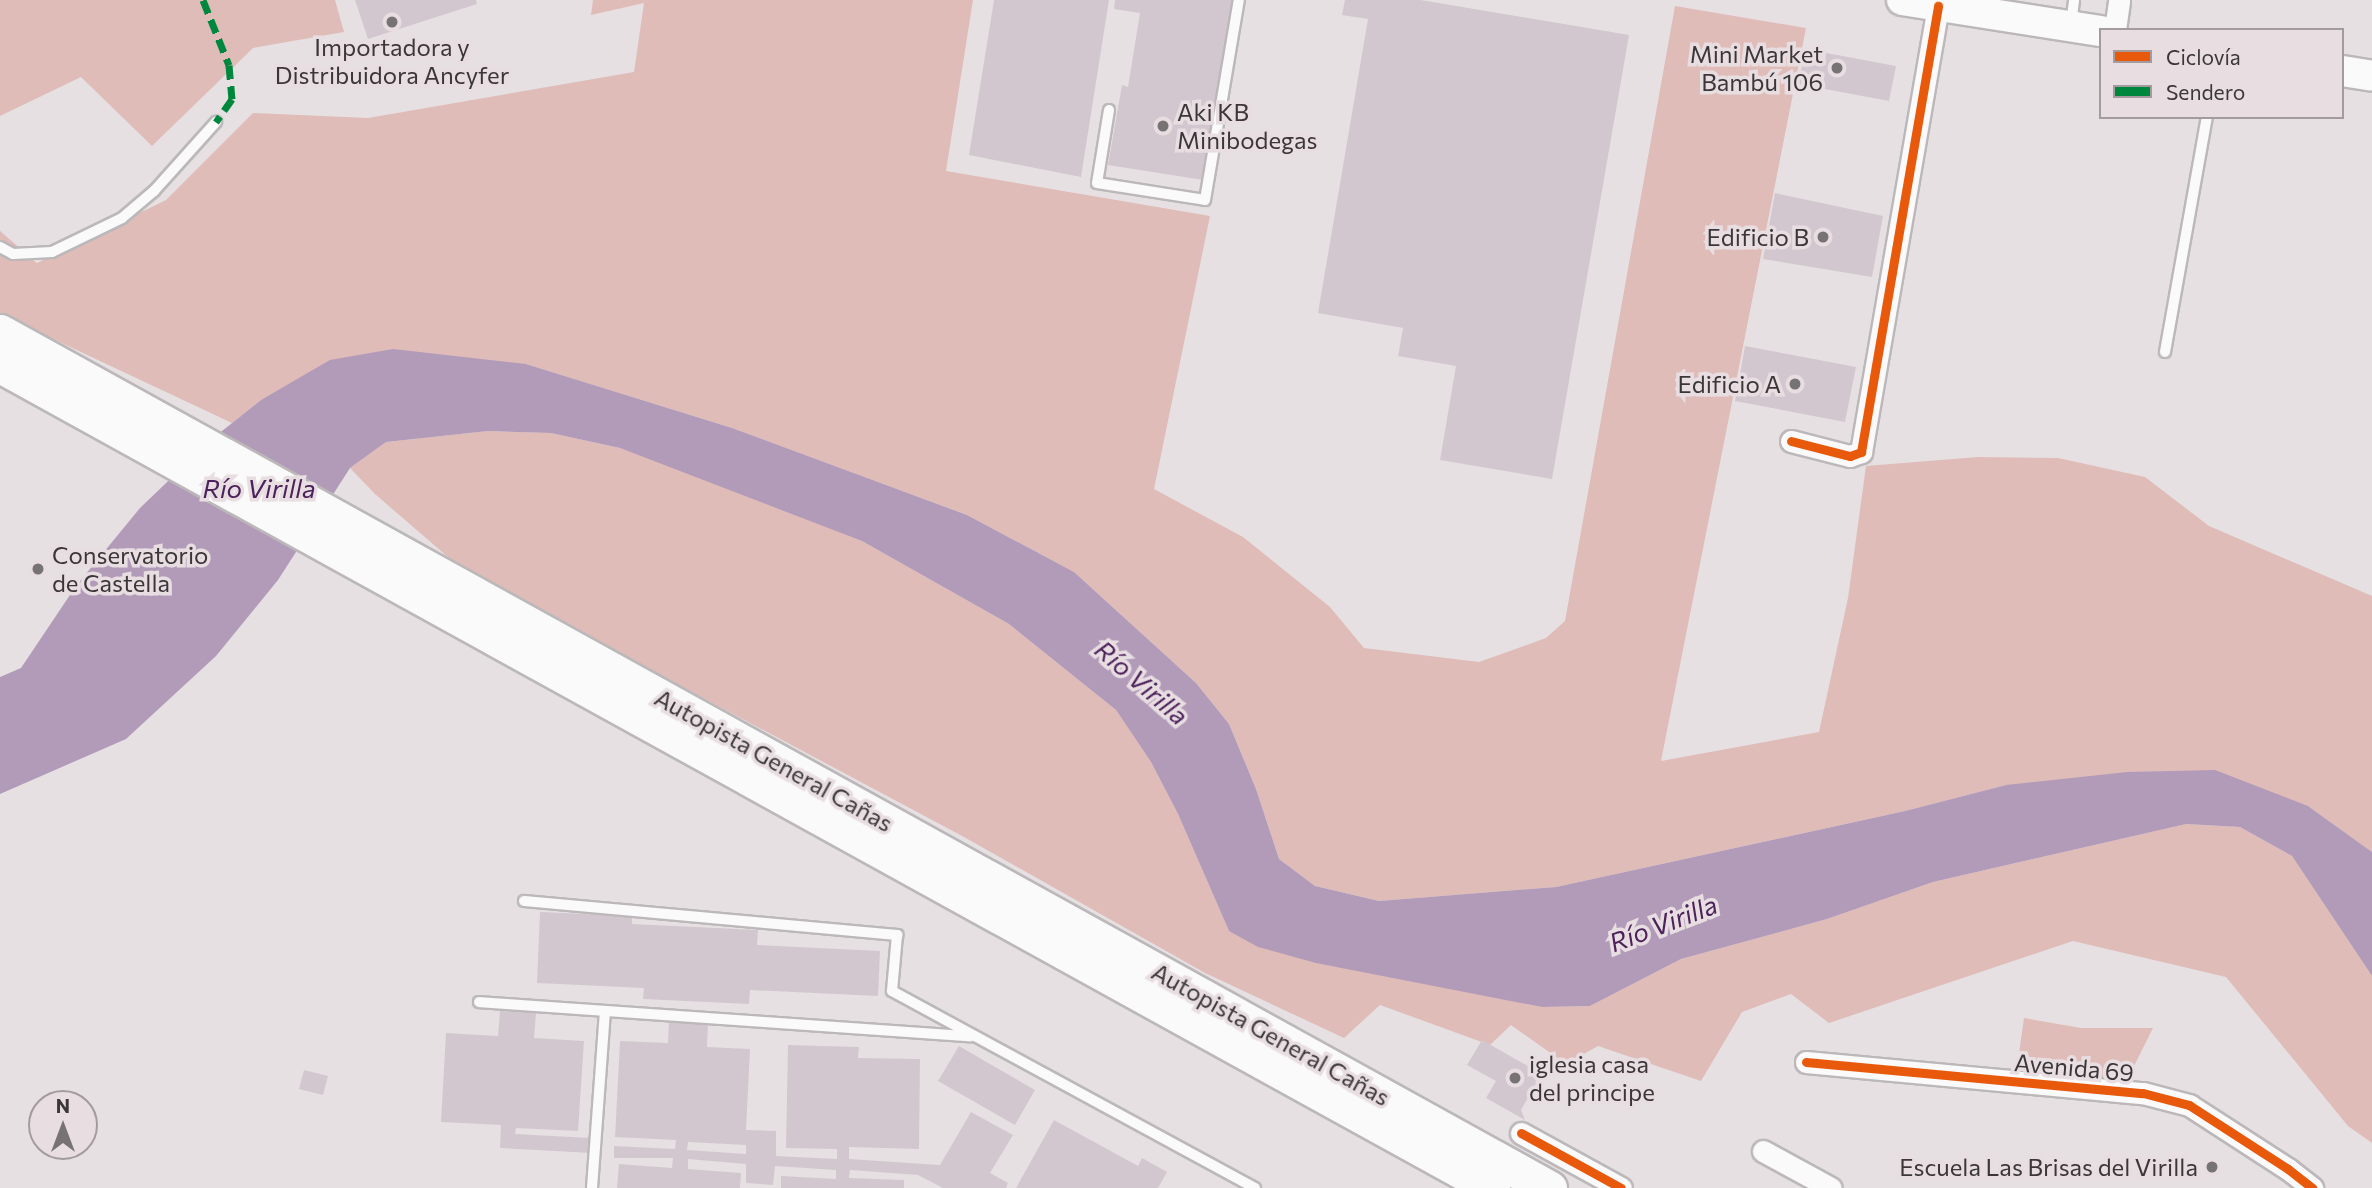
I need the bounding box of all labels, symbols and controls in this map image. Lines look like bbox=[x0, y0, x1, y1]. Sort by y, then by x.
marker: Importadora y Distribuidora Ancyfer bbox=[384, 14, 400, 30]
legend bbox=[2099, 28, 2344, 119]
place label: Importadora y Distribuidora Ancyfer bbox=[275, 33, 509, 89]
place label: Mini Market Bambú 106 bbox=[1690, 40, 1823, 96]
text: Ciclovía bbox=[2166, 44, 2241, 69]
marker: Mini Market Bambú 106 bbox=[1829, 60, 1845, 76]
text: Sendero bbox=[2166, 79, 2245, 104]
place label: Aki KB Minibodegas bbox=[1177, 98, 1317, 154]
marker: Aki KB Minibodegas bbox=[1155, 118, 1171, 134]
place label: Edificio B bbox=[1707, 223, 1809, 251]
marker: Edificio B bbox=[1815, 229, 1831, 245]
place label: Edificio A bbox=[1678, 370, 1781, 398]
marker: Edificio A bbox=[1787, 376, 1803, 392]
water label: Río Virilla bbox=[202, 472, 316, 504]
place label: Conservatorio de Castella bbox=[52, 541, 208, 597]
marker: Conservatorio de Castella bbox=[30, 561, 46, 577]
water label: Río Virilla bbox=[1089, 633, 1195, 731]
street label: Autopista General Cañas bbox=[650, 683, 898, 837]
water label: Río Virilla bbox=[1605, 888, 1721, 958]
street label: Autopista General Cañas bbox=[1147, 957, 1395, 1111]
street label: Avenida 69 bbox=[2013, 1047, 2135, 1087]
place label: iglesia casa del principe bbox=[1529, 1050, 1655, 1106]
marker: iglesia casa del principe bbox=[1507, 1070, 1523, 1086]
north arrow bbox=[28, 1090, 98, 1160]
text: N bbox=[56, 1094, 70, 1117]
place label: Escuela Las Brisas del Virilla bbox=[1899, 1153, 2198, 1181]
marker: Escuela Las Brisas del Virilla bbox=[2204, 1159, 2220, 1175]

